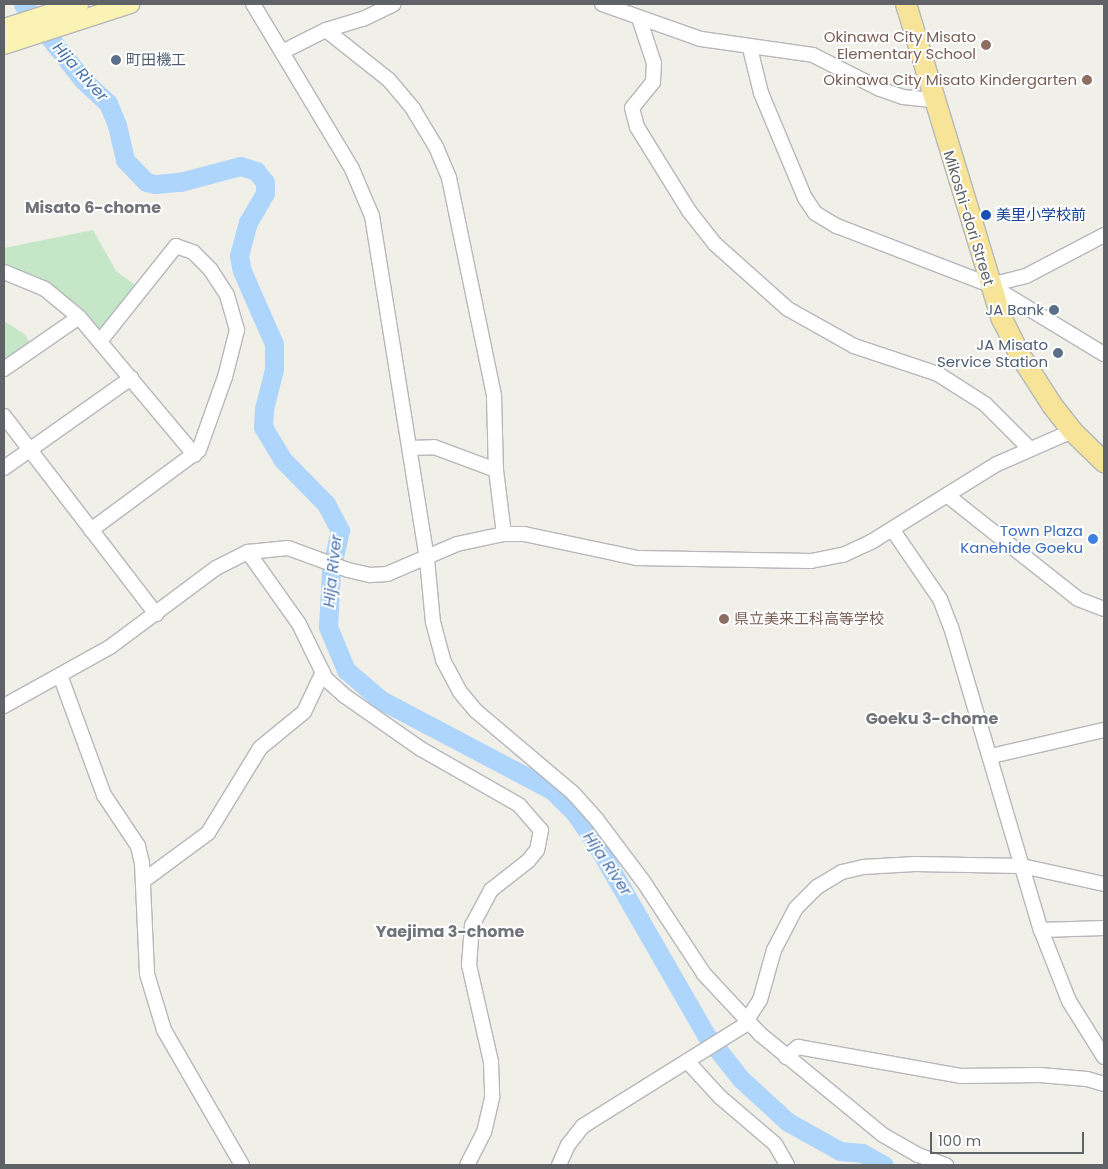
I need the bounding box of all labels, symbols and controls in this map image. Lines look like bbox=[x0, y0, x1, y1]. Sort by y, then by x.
place label: Okinawa City Misato Elementary School bbox=[824, 27, 976, 62]
water label: Hija River bbox=[48, 38, 112, 106]
marker: Okinawa City Misato Elementary School bbox=[980, 39, 992, 51]
place label: 町田機工 bbox=[126, 51, 186, 69]
marker: 町田機工 bbox=[110, 54, 122, 66]
place label: Okinawa City Misato Kindergarten bbox=[823, 71, 1077, 89]
marker: Okinawa City Misato Kindergarten bbox=[1081, 74, 1093, 86]
street label: Mikoshi-dori Street bbox=[940, 148, 998, 288]
district label: Misato 6-chome bbox=[25, 198, 161, 218]
place label: 美里小学校前 bbox=[996, 206, 1086, 224]
marker: 美里小学校前 bbox=[980, 209, 992, 221]
place label: JA Bank bbox=[985, 301, 1044, 319]
marker: JA Bank bbox=[1048, 304, 1060, 316]
place label: JA Misato Service Station bbox=[937, 335, 1048, 370]
marker: JA Misato Service Station bbox=[1052, 347, 1064, 359]
place label: Town Plaza Kanehide Goeku bbox=[960, 521, 1083, 556]
marker: Town Plaza Kanehide Goeku bbox=[1087, 533, 1099, 545]
water label: Hija River bbox=[320, 534, 346, 608]
place label: 県立美来工科高等学校 bbox=[734, 610, 884, 628]
marker: 県立美来工科高等学校 bbox=[718, 613, 730, 625]
district label: Goeku 3-chome bbox=[866, 709, 998, 729]
water label: Hija River bbox=[579, 828, 635, 900]
district label: Yaejima 3-chome bbox=[376, 922, 524, 942]
scale bar bbox=[933, 1122, 1087, 1154]
text: 100 m bbox=[938, 1130, 981, 1151]

